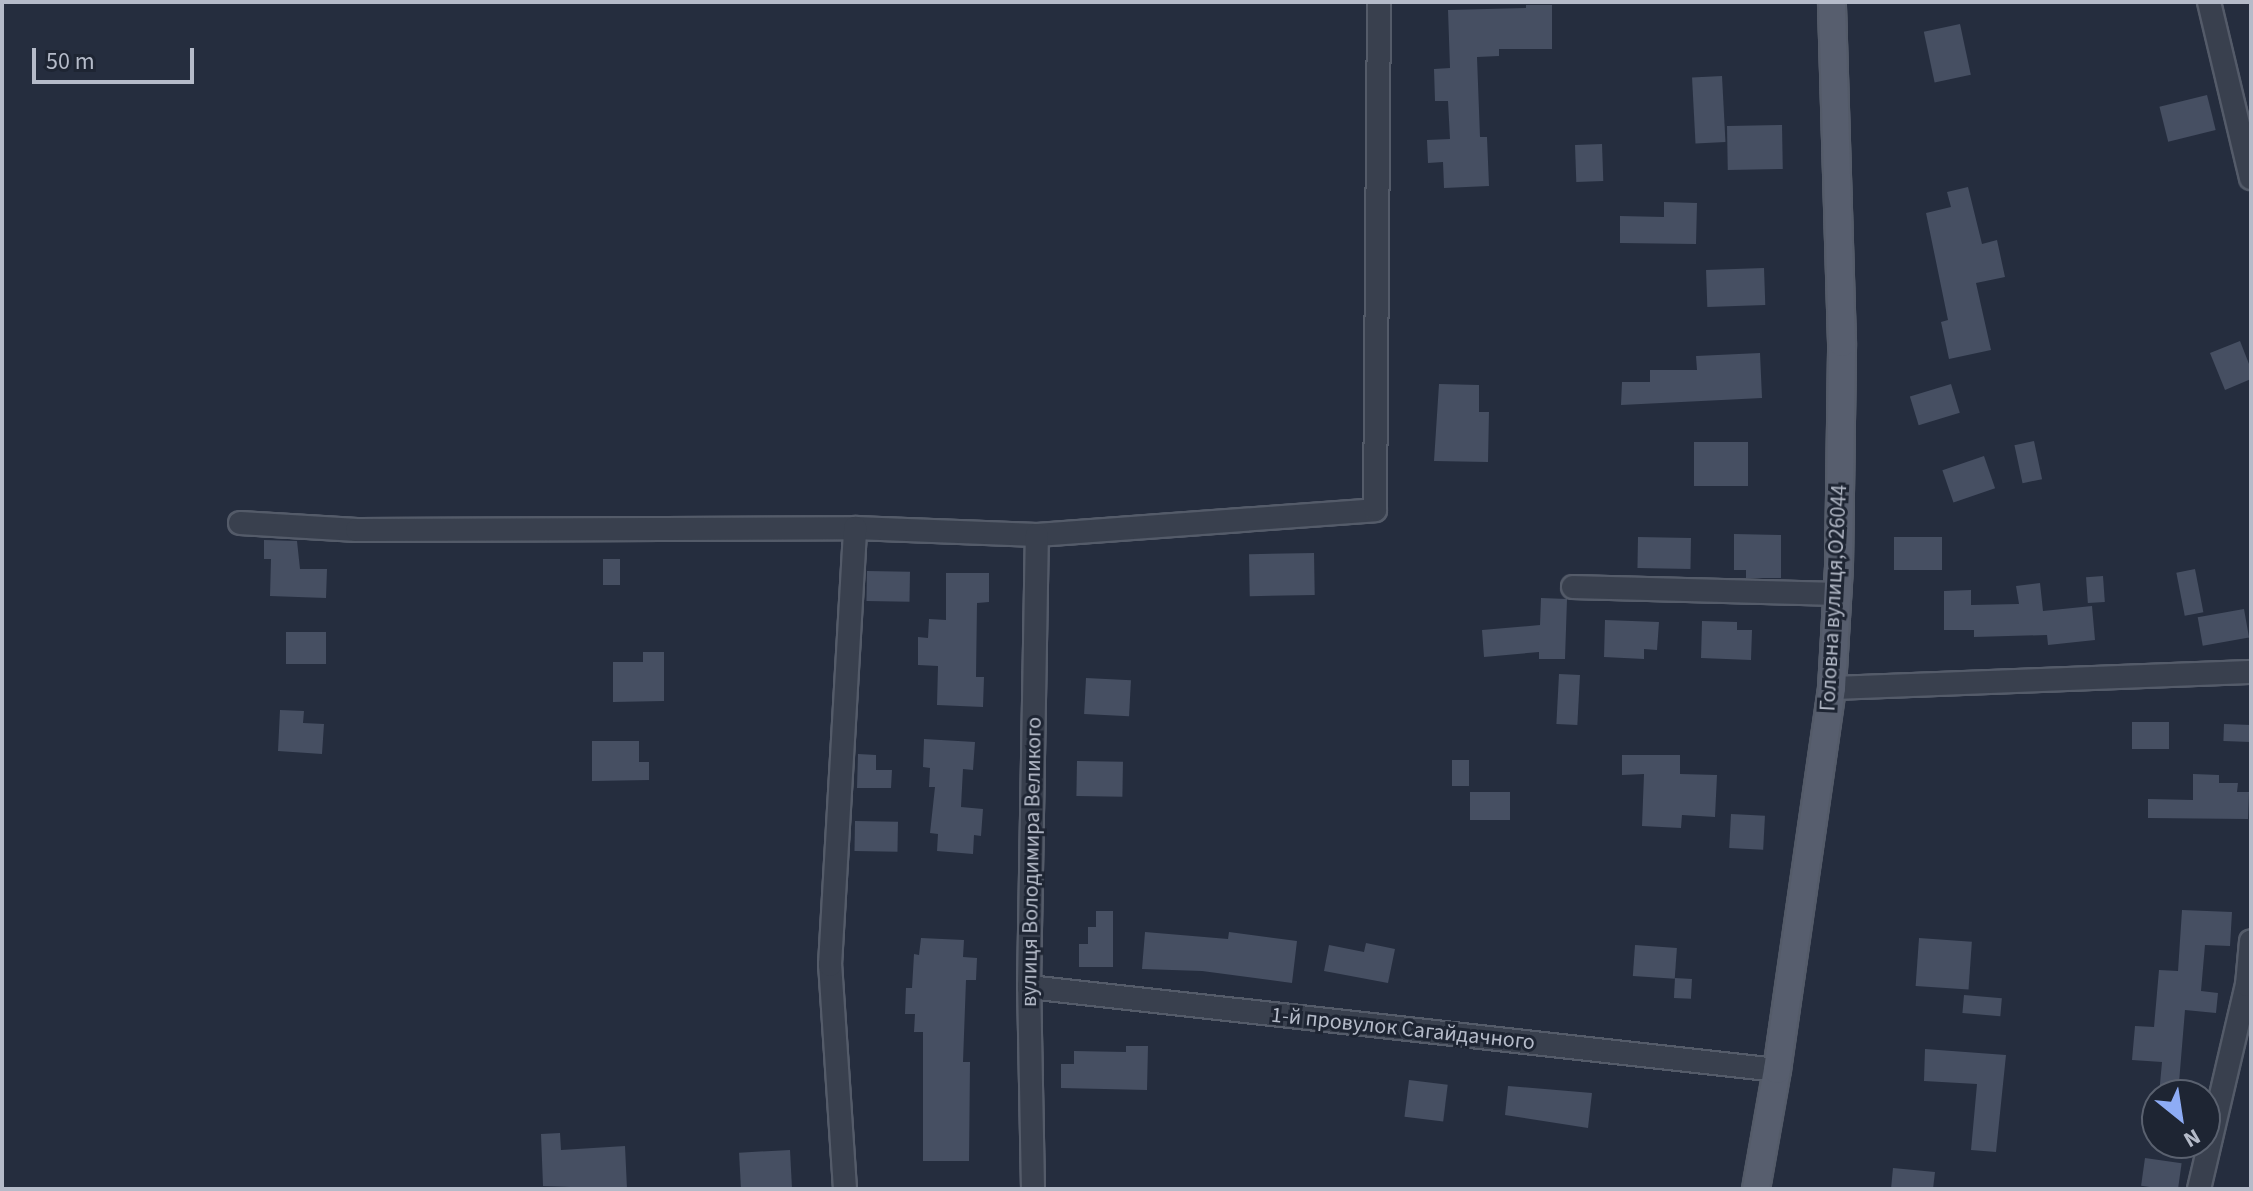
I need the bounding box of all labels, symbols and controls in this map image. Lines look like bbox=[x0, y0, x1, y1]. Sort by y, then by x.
scale bar bbox=[36, 32, 198, 82]
text: 50 m bbox=[46, 44, 95, 79]
street label: Головна вулиця,О26044 bbox=[1815, 484, 1853, 712]
street label: вулиця Володимира Великого bbox=[1016, 717, 1048, 1007]
street label: 1-й провулок Сагайдачного bbox=[1270, 1002, 1536, 1056]
north arrow bbox=[2141, 1079, 2221, 1159]
text: N bbox=[2178, 1121, 2206, 1156]

